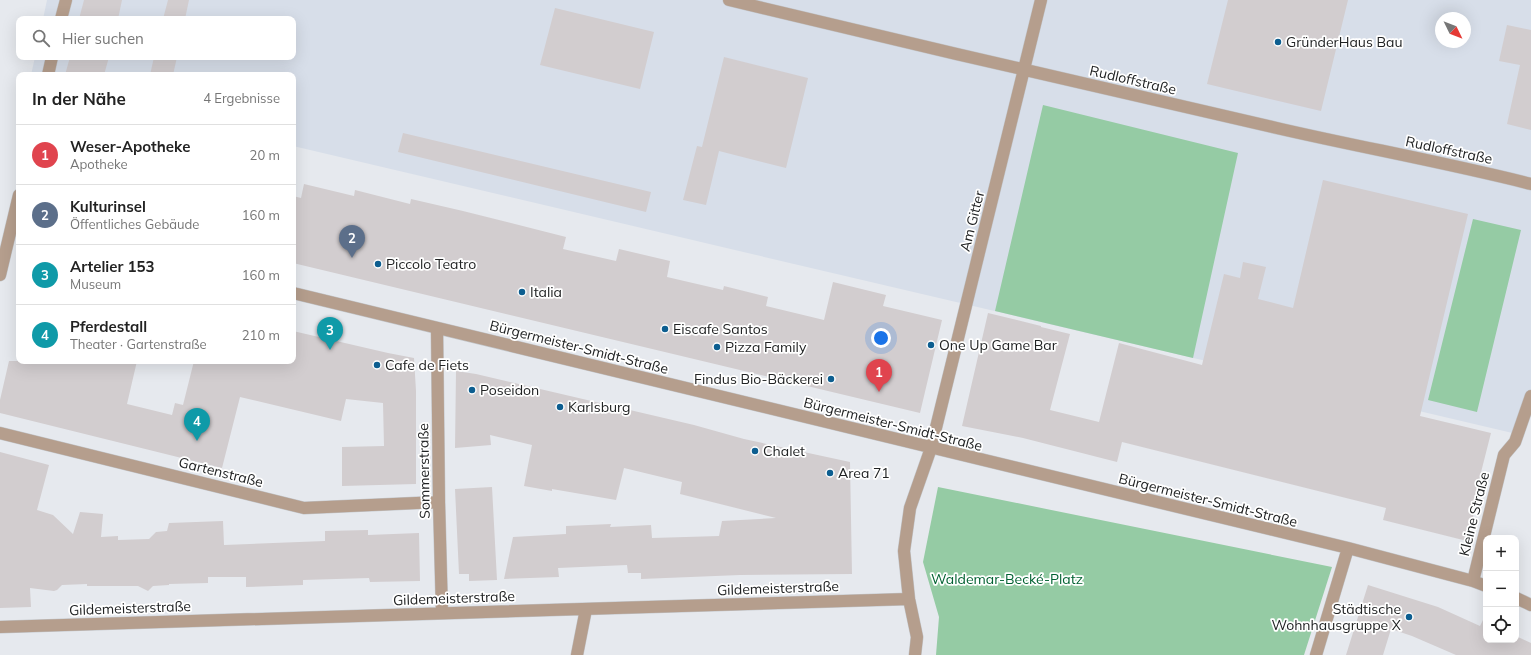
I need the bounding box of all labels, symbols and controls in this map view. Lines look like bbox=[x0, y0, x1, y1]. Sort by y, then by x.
north arrow bbox=[1435, 12, 1471, 48]
search box bbox=[16, 16, 296, 60]
icon: search bbox=[30, 27, 52, 49]
text: Hier suchen bbox=[62, 29, 144, 48]
place label: GründerHaus Bau bbox=[1286, 33, 1403, 51]
marker: GründerHaus Bau bbox=[1273, 37, 1283, 47]
street label: Rudloffstraße bbox=[1088, 61, 1178, 99]
text: In der Nähe bbox=[32, 88, 126, 109]
text: 4 Ergebnisse bbox=[203, 90, 280, 106]
street label: Rudloffstraße bbox=[1404, 132, 1494, 168]
text: Weser-Apotheke bbox=[70, 137, 190, 156]
text: 1 bbox=[41, 147, 49, 163]
text: 20 m bbox=[250, 147, 280, 163]
text: Apotheke bbox=[70, 156, 128, 172]
street label: Am Gitter bbox=[956, 188, 988, 253]
text: Kulturinsel bbox=[70, 197, 146, 216]
text: 2 bbox=[41, 207, 49, 223]
text: 160 m bbox=[242, 207, 280, 223]
text: Öffentliches Gebäude bbox=[70, 216, 199, 232]
pin: 2 bbox=[339, 225, 365, 258]
place label: Piccolo Teatro bbox=[386, 255, 476, 273]
text: Artelier 153 bbox=[70, 257, 154, 276]
marker: Piccolo Teatro bbox=[373, 259, 383, 269]
text: 3 bbox=[41, 267, 49, 283]
text: 160 m bbox=[242, 267, 280, 283]
text: Museum bbox=[70, 276, 121, 292]
place label: Italia bbox=[530, 283, 562, 301]
marker: Italia bbox=[517, 287, 527, 297]
street label: Bürgermeister-Smidt-Straße bbox=[488, 316, 670, 378]
text: Pferdestall bbox=[70, 317, 147, 336]
pin: 3 bbox=[317, 317, 343, 350]
place label: Eiscafe Santos bbox=[673, 320, 768, 338]
marker: Eiscafe Santos bbox=[660, 324, 670, 334]
text: 4 bbox=[41, 327, 49, 343]
text: 210 m bbox=[242, 327, 280, 343]
your location bbox=[871, 328, 891, 348]
text: Theater · Gartenstraße bbox=[70, 336, 207, 352]
place label: One Up Game Bar bbox=[939, 336, 1058, 354]
place label: Pizza Family bbox=[725, 338, 807, 356]
marker: One Up Game Bar bbox=[926, 340, 936, 350]
marker: Pizza Family bbox=[712, 342, 722, 352]
place label: Cafe de Fiets bbox=[385, 356, 469, 374]
pin: 1 bbox=[866, 359, 892, 392]
marker: Cafe de Fiets bbox=[372, 360, 382, 370]
place label: Findus Bio-Bäckerei bbox=[694, 370, 823, 388]
marker: Findus Bio-Bäckerei bbox=[826, 374, 836, 384]
place label: Poseidon bbox=[480, 381, 539, 399]
marker: Poseidon bbox=[467, 385, 477, 395]
street label: Bürgermeister-Smidt-Straße bbox=[802, 393, 984, 455]
place label: Karlsburg bbox=[568, 398, 631, 416]
marker: Karlsburg bbox=[555, 402, 565, 412]
pin: 4 bbox=[184, 408, 210, 441]
street label: Sommerstraße bbox=[414, 423, 434, 519]
place label: Chalet bbox=[763, 442, 805, 460]
marker: Chalet bbox=[750, 446, 760, 456]
street label: Gartenstraße bbox=[177, 453, 265, 491]
place label: Area 71 bbox=[838, 464, 890, 482]
marker: Area 71 bbox=[825, 468, 835, 478]
street label: Bürgermeister-Smidt-Straße bbox=[1117, 469, 1299, 531]
street label: Kleine Straße bbox=[1455, 470, 1493, 558]
map controls bbox=[1483, 535, 1519, 643]
button: + bbox=[1483, 535, 1519, 571]
park label: Waldemar-Becké-Platz bbox=[931, 570, 1083, 588]
button: − bbox=[1483, 571, 1519, 607]
street label: Gildemeisterstraße bbox=[717, 577, 839, 599]
street label: Gildemeisterstraße bbox=[393, 587, 515, 609]
street label: Gildemeisterstraße bbox=[69, 597, 191, 619]
place label: Städtische Wohnhausgruppe X bbox=[1271, 600, 1401, 634]
button: locate bbox=[1483, 607, 1519, 643]
marker: Städtische Wohnhausgruppe X bbox=[1404, 612, 1414, 622]

